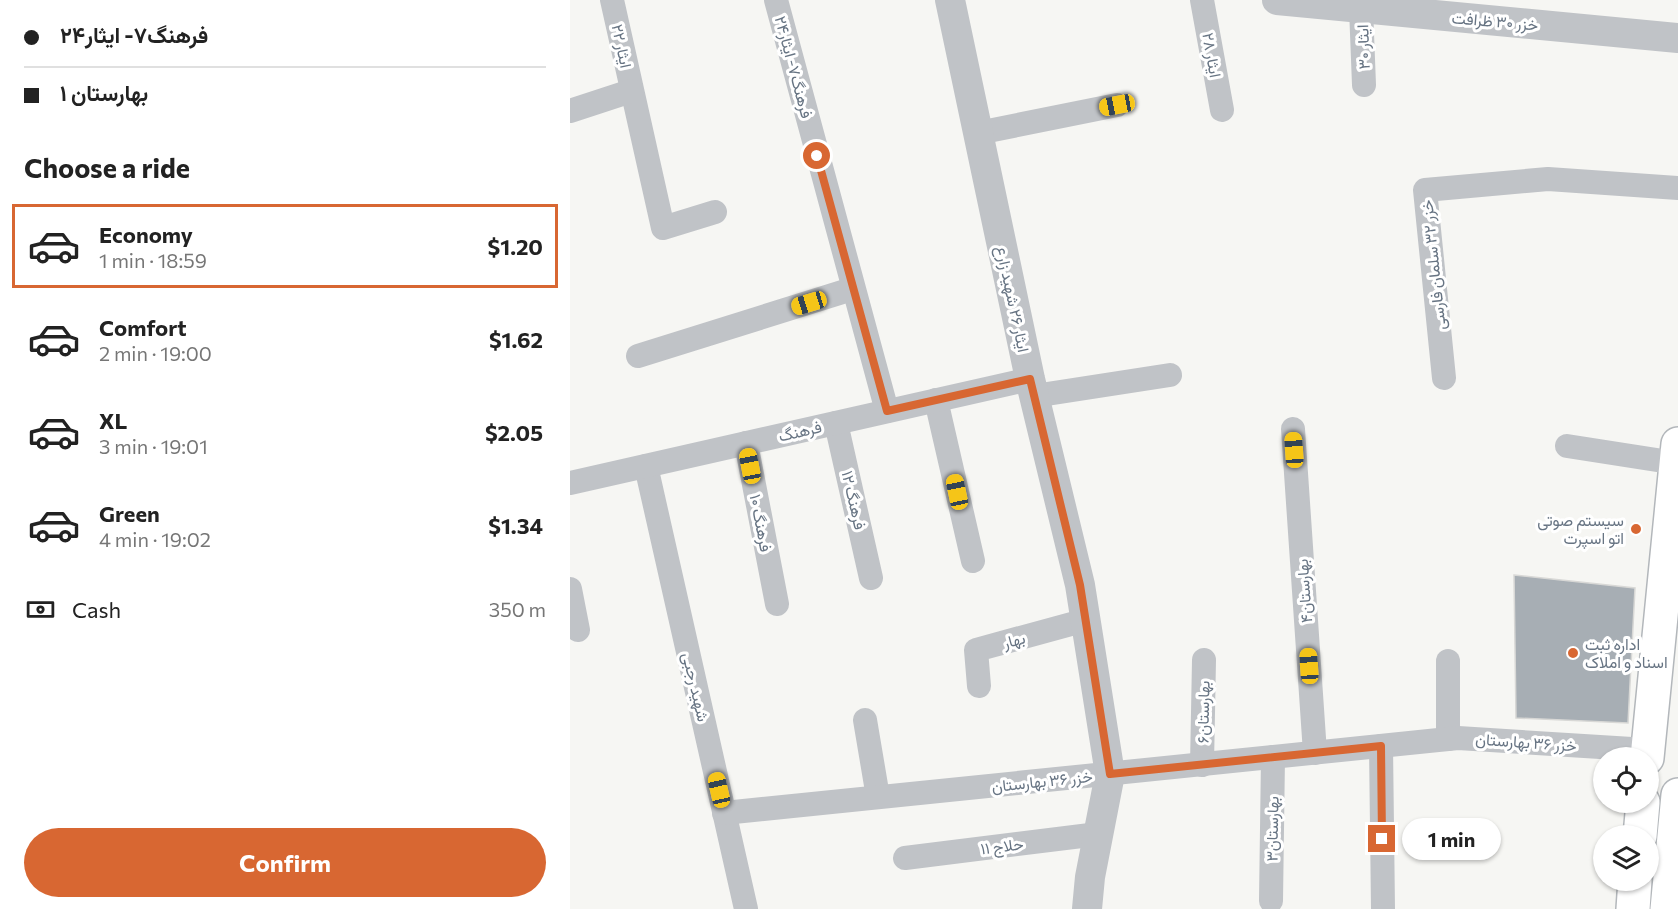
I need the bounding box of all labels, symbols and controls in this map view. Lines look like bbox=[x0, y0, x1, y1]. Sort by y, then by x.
street label: خزر ۳۰ ظرافت bbox=[1451, 7, 1539, 36]
street label: فرهنگ۷- ایثار۲۴ bbox=[770, 14, 817, 121]
text: فرهنگ۷- ایثار۲۴ bbox=[60, 21, 208, 48]
street label: ایثار ۲۲ bbox=[607, 22, 636, 70]
street label: ایثار ۳۰ bbox=[1352, 24, 1375, 70]
street label: ایثار ۲۸ bbox=[1197, 31, 1226, 79]
text: بهارستان ۱ bbox=[60, 79, 148, 106]
car bbox=[1098, 93, 1136, 117]
route start bbox=[803, 142, 830, 169]
text: Choose a ride bbox=[24, 151, 190, 184]
street label: خزر ۳۲ سلمان فارسی bbox=[1416, 198, 1451, 331]
icon: car bbox=[27, 219, 81, 273]
text: Economy bbox=[99, 221, 193, 248]
text: $1.20 bbox=[488, 233, 543, 260]
street label: ایثار ۲۶ شهید زارع bbox=[990, 244, 1034, 354]
text: 1 min · 18:59 bbox=[99, 248, 207, 272]
car bbox=[789, 289, 829, 317]
icon: car bbox=[27, 312, 81, 366]
text: Comfort bbox=[99, 314, 187, 341]
text: $1.62 bbox=[489, 326, 543, 353]
text: 2 min · 19:00 bbox=[99, 341, 212, 365]
icon: car bbox=[27, 405, 81, 459]
text: XL bbox=[99, 407, 127, 434]
street label: فرهنگ bbox=[776, 416, 824, 447]
text: $2.05 bbox=[485, 419, 543, 446]
car bbox=[1284, 431, 1304, 469]
text: 3 min · 19:01 bbox=[99, 434, 208, 458]
car bbox=[738, 447, 762, 485]
street label: فرهنگ ۱۲ bbox=[837, 469, 870, 532]
car bbox=[944, 473, 970, 511]
street label: فرهنگ ۱۰ bbox=[745, 492, 776, 554]
icon: car bbox=[27, 498, 81, 552]
text: Green bbox=[99, 500, 160, 527]
place label: سیستم صوتی اتو اسپرت bbox=[1537, 510, 1624, 550]
text: $1.34 bbox=[488, 512, 543, 539]
marker: سیستم صوتی اتو اسپرت bbox=[1629, 522, 1643, 536]
text: 4 min · 19:02 bbox=[99, 527, 211, 551]
street label: بهارستان۴ bbox=[1292, 558, 1317, 624]
icon: cash bbox=[24, 593, 57, 626]
text: Cash bbox=[72, 596, 121, 623]
text: 350 m bbox=[489, 597, 546, 621]
street label: بهار bbox=[1000, 627, 1028, 654]
place label: اداره ثبت اسناد و املاک bbox=[1585, 634, 1668, 673]
marker: اداره ثبت اسناد و املاک bbox=[1566, 646, 1580, 660]
car bbox=[1299, 647, 1319, 685]
street label: شهید رجبی bbox=[677, 650, 714, 724]
street label: بهارستان۶ bbox=[1192, 681, 1215, 744]
street label: خزر ۳۶ بهارستان bbox=[1475, 728, 1578, 757]
map controls bbox=[1593, 747, 1659, 891]
button: locate bbox=[1593, 747, 1659, 813]
street label: خزر ۳۶ بهارستان bbox=[990, 766, 1094, 797]
car bbox=[706, 770, 732, 810]
street label: بهارستان۳ bbox=[1261, 796, 1284, 862]
callout: 1 min bbox=[1403, 818, 1502, 860]
route end bbox=[1368, 825, 1395, 852]
button: layers bbox=[1593, 825, 1659, 891]
text: 1 min bbox=[1428, 827, 1475, 851]
button: Confirm bbox=[24, 828, 546, 897]
street label: حلاج ۱۱ bbox=[979, 833, 1025, 861]

